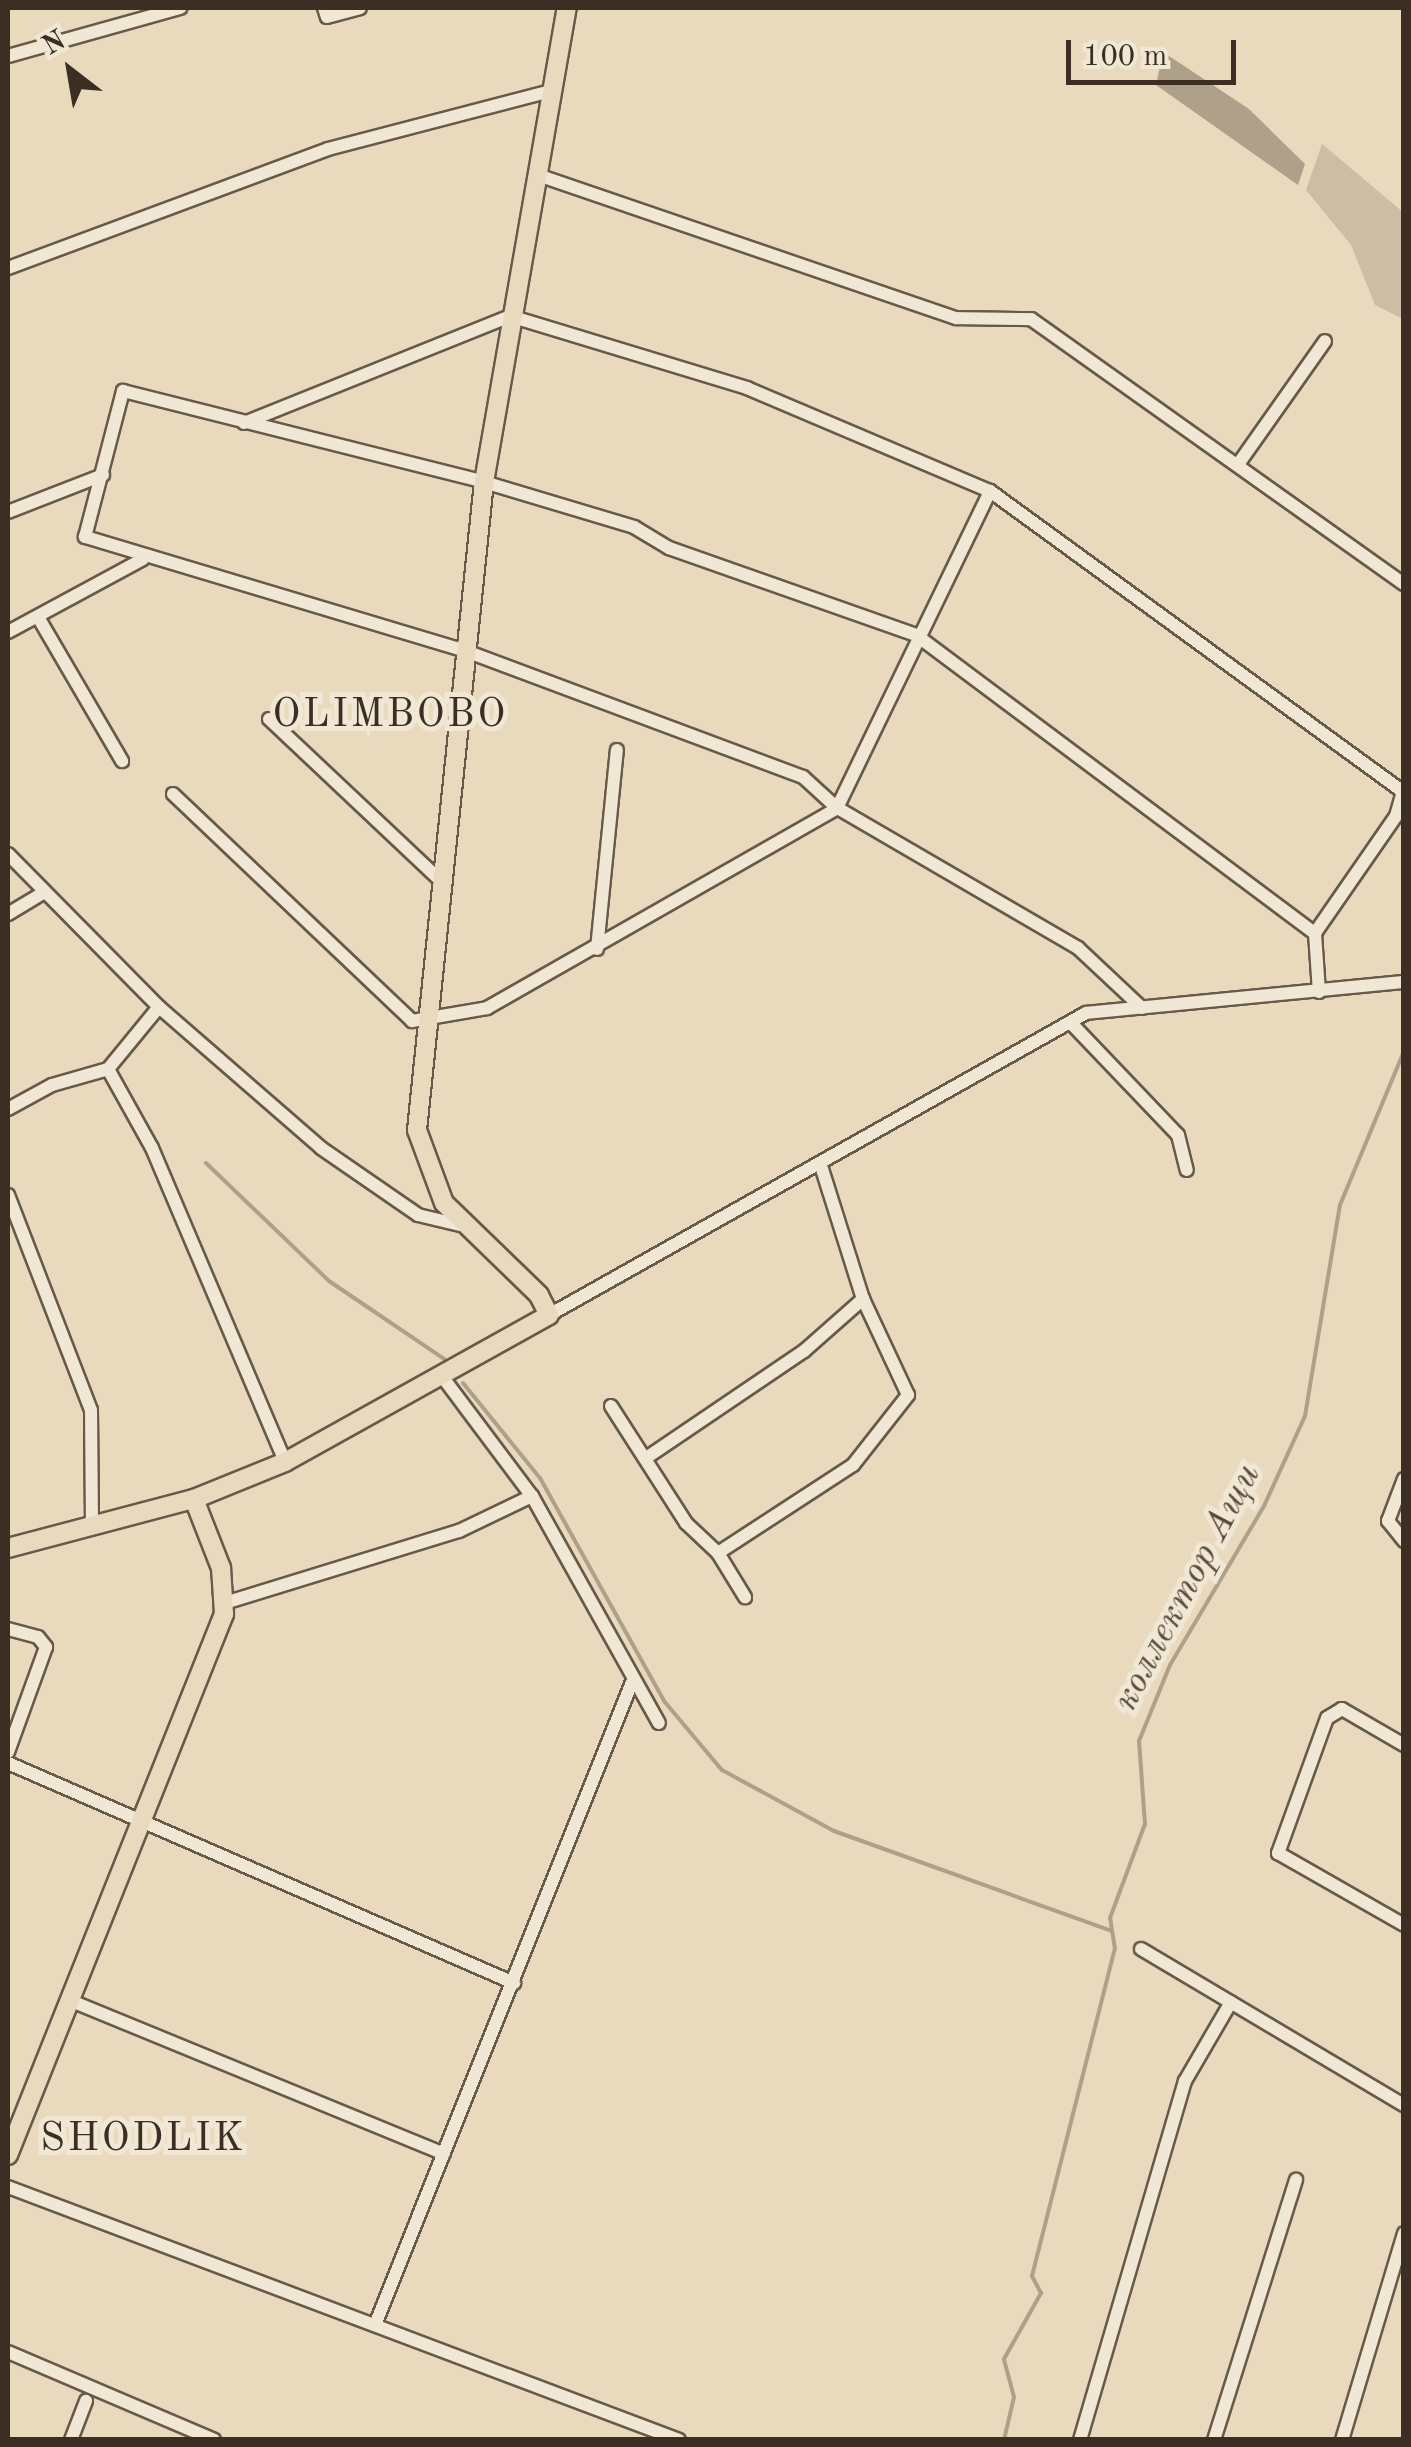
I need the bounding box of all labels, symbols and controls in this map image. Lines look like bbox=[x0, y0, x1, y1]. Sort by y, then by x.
north arrow bbox=[20, 20, 120, 120]
scale bar bbox=[1071, 20, 1241, 82]
text: N bbox=[38, 27, 71, 62]
text: 100 m bbox=[1083, 42, 1167, 72]
district label: OLIMBOBO bbox=[272, 692, 508, 740]
water label: коллектор Ащи bbox=[1104, 1456, 1272, 1720]
district label: SHODLIK bbox=[40, 2116, 246, 2164]

